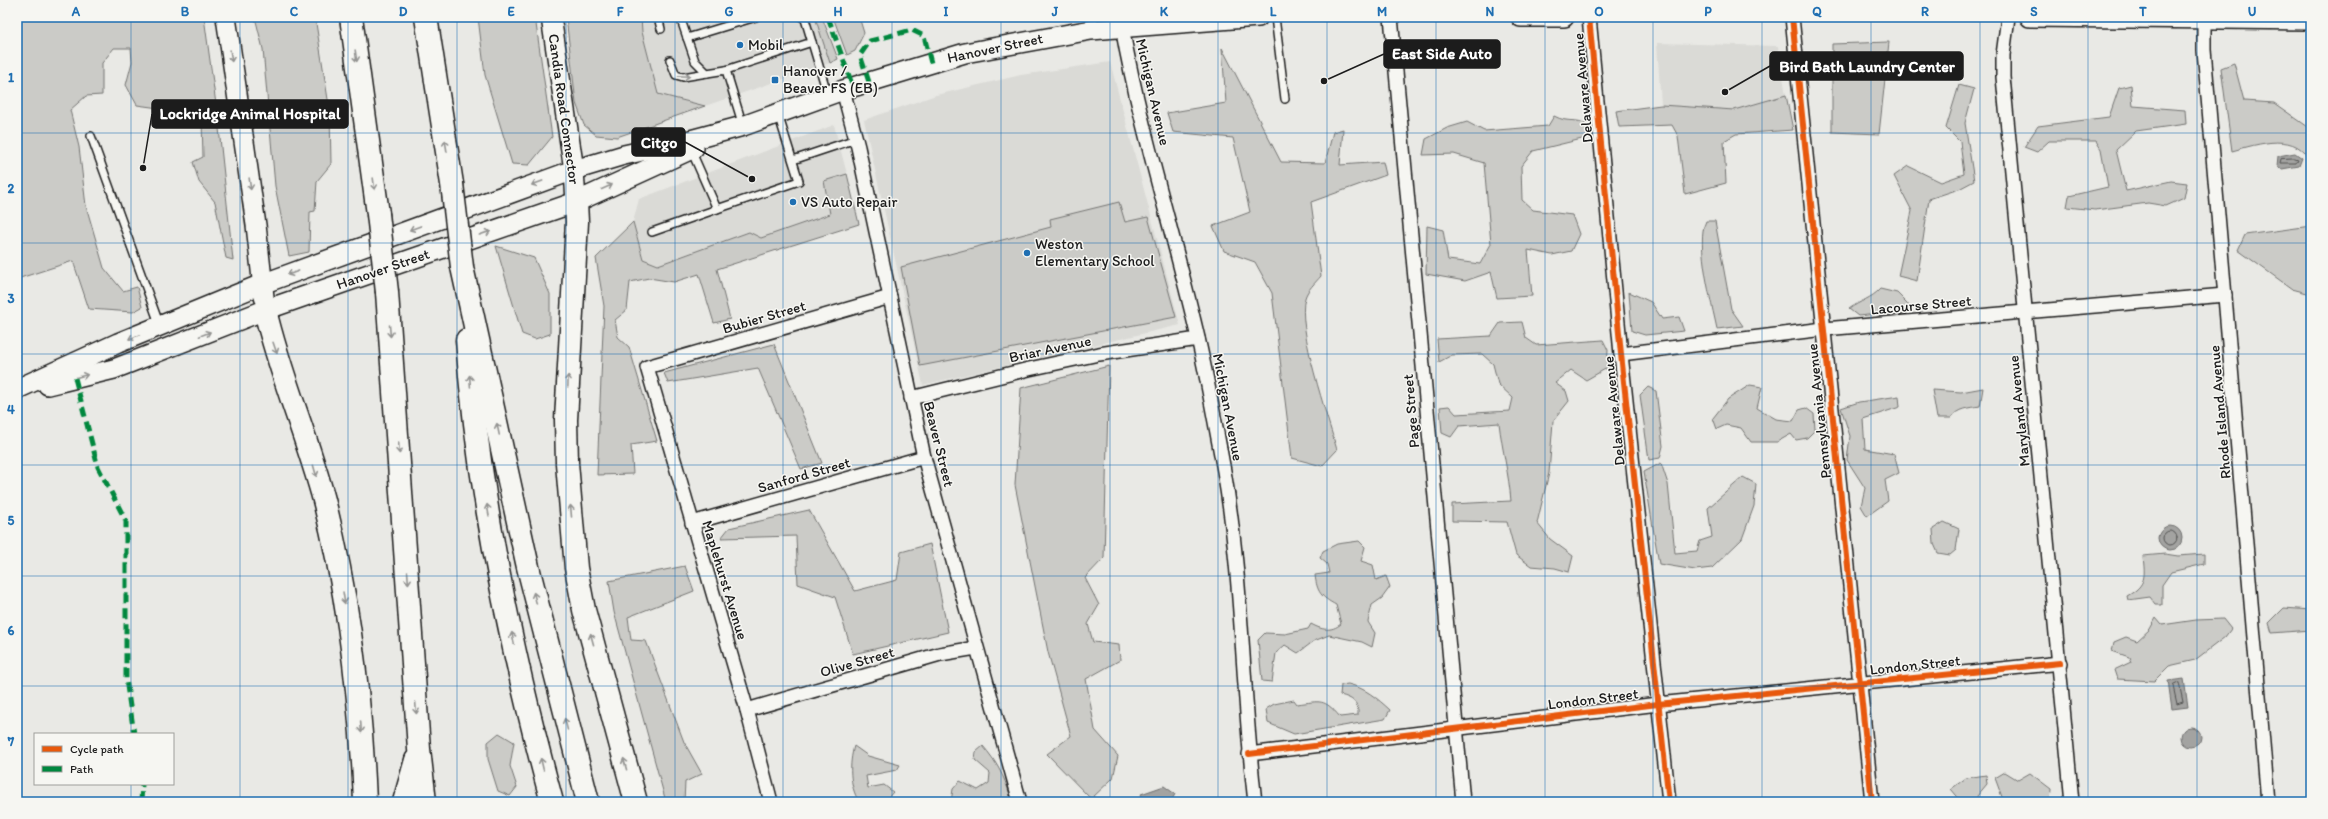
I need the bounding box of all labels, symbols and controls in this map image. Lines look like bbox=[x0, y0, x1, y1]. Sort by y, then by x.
text: A bbox=[71, 4, 81, 19]
text: B bbox=[181, 4, 190, 19]
text: C bbox=[290, 4, 299, 19]
text: D bbox=[399, 4, 408, 19]
text: E bbox=[507, 4, 515, 19]
text: F bbox=[617, 4, 624, 19]
text: G bbox=[725, 4, 734, 19]
text: H bbox=[834, 4, 843, 19]
text: I bbox=[944, 4, 949, 19]
text: J bbox=[1051, 4, 1059, 19]
text: K bbox=[1160, 4, 1169, 19]
text: L bbox=[1270, 4, 1277, 19]
text: M bbox=[1377, 4, 1387, 19]
text: N bbox=[1486, 4, 1495, 19]
text: O bbox=[1594, 4, 1604, 19]
text: P bbox=[1704, 4, 1712, 19]
text: Q bbox=[1812, 4, 1822, 19]
text: R bbox=[1921, 4, 1929, 19]
text: S bbox=[2030, 4, 2038, 19]
text: T bbox=[2138, 4, 2147, 19]
text: U bbox=[2248, 4, 2257, 19]
street label: Hanover Street bbox=[945, 29, 1045, 67]
street label: Delaware Avenue bbox=[1569, 32, 1597, 144]
street label: Candia Road Connector bbox=[545, 33, 583, 185]
place label: Mobil bbox=[748, 36, 784, 54]
street label: Michigan Avenue bbox=[1132, 37, 1174, 147]
marker: Mobil bbox=[735, 40, 745, 50]
callout: East Side Auto bbox=[1384, 40, 1500, 68]
text: East Side Auto bbox=[1392, 44, 1492, 63]
one-way arrow bbox=[227, 49, 235, 62]
one-way arrow bbox=[352, 49, 360, 62]
callout: Bird Bath Laundry Center bbox=[1770, 52, 1963, 80]
text: Bird Bath Laundry Center bbox=[1779, 57, 1956, 77]
place label: Hanover / Beaver FS (EB) bbox=[783, 62, 878, 97]
text: 1 bbox=[8, 70, 14, 85]
one-way arrow bbox=[677, 72, 690, 79]
marker: Hanover / Beaver FS (EB) bbox=[770, 75, 780, 85]
callout: Lockridge Animal Hospital bbox=[152, 100, 348, 128]
text: Lockridge Animal Hospital bbox=[160, 104, 341, 124]
callout: Citgo bbox=[632, 128, 685, 156]
text: Citgo bbox=[641, 133, 677, 153]
one-way arrow bbox=[442, 140, 450, 153]
one-way arrow bbox=[246, 177, 254, 190]
one-way arrow bbox=[370, 177, 378, 190]
one-way arrow bbox=[531, 180, 544, 187]
text: 2 bbox=[8, 181, 15, 196]
one-way arrow bbox=[600, 183, 612, 191]
place label: VS Auto Repair bbox=[801, 193, 897, 211]
marker: VS Auto Repair bbox=[788, 197, 798, 207]
one-way arrow bbox=[410, 224, 422, 232]
one-way arrow bbox=[479, 229, 491, 237]
place label: Weston Elementary School bbox=[1035, 235, 1155, 270]
street label: Hanover Street bbox=[334, 245, 432, 293]
marker: Weston Elementary School bbox=[1022, 248, 1032, 258]
one-way arrow bbox=[288, 269, 300, 277]
text: 3 bbox=[7, 291, 15, 306]
street label: Lacourse Street bbox=[1870, 292, 1972, 318]
street label: Bubier Street bbox=[720, 296, 808, 337]
one-way arrow bbox=[387, 324, 394, 337]
one-way arrow bbox=[198, 329, 210, 337]
street label: Briar Avenue bbox=[1007, 332, 1093, 366]
one-way arrow bbox=[128, 333, 140, 341]
one-way arrow bbox=[272, 341, 279, 354]
street label: Pennsylvania Avenue bbox=[1803, 343, 1835, 479]
street label: Rhode Island Avenue bbox=[2205, 344, 2235, 480]
street label: Michigan Avenue bbox=[1209, 352, 1247, 462]
street label: Maryland Avenue bbox=[2004, 354, 2034, 468]
street label: Delaware Avenue bbox=[1599, 355, 1629, 467]
one-way arrow bbox=[75, 372, 88, 380]
street label: Page Street bbox=[1399, 373, 1423, 449]
one-way arrow bbox=[466, 375, 473, 388]
one-way arrow bbox=[564, 375, 571, 388]
street label: Beaver Street bbox=[920, 399, 958, 489]
text: 4 bbox=[7, 402, 15, 417]
one-way arrow bbox=[493, 423, 501, 436]
one-way arrow bbox=[396, 441, 403, 454]
street label: Sanford Street bbox=[756, 453, 853, 497]
one-way arrow bbox=[312, 465, 319, 478]
one-way arrow bbox=[483, 504, 491, 517]
one-way arrow bbox=[567, 505, 574, 518]
text: 5 bbox=[8, 513, 15, 528]
street label: Maplehurst Avenue bbox=[698, 518, 752, 642]
one-way arrow bbox=[404, 571, 411, 584]
one-way arrow bbox=[340, 591, 348, 604]
one-way arrow bbox=[531, 592, 538, 605]
text: 6 bbox=[8, 623, 15, 638]
one-way arrow bbox=[508, 631, 516, 644]
one-way arrow bbox=[587, 633, 595, 646]
street label: Olive Street bbox=[818, 643, 897, 681]
street label: London Street bbox=[1869, 651, 1962, 679]
street label: London Street bbox=[1547, 684, 1640, 713]
one-way arrow bbox=[413, 701, 420, 714]
one-way arrow bbox=[562, 718, 570, 731]
one-way arrow bbox=[357, 720, 364, 733]
legend bbox=[34, 733, 174, 785]
text: 7 bbox=[7, 734, 15, 749]
text: Cycle path bbox=[70, 742, 124, 756]
one-way arrow bbox=[537, 758, 545, 771]
one-way arrow bbox=[621, 758, 629, 771]
text: Path bbox=[70, 762, 93, 776]

